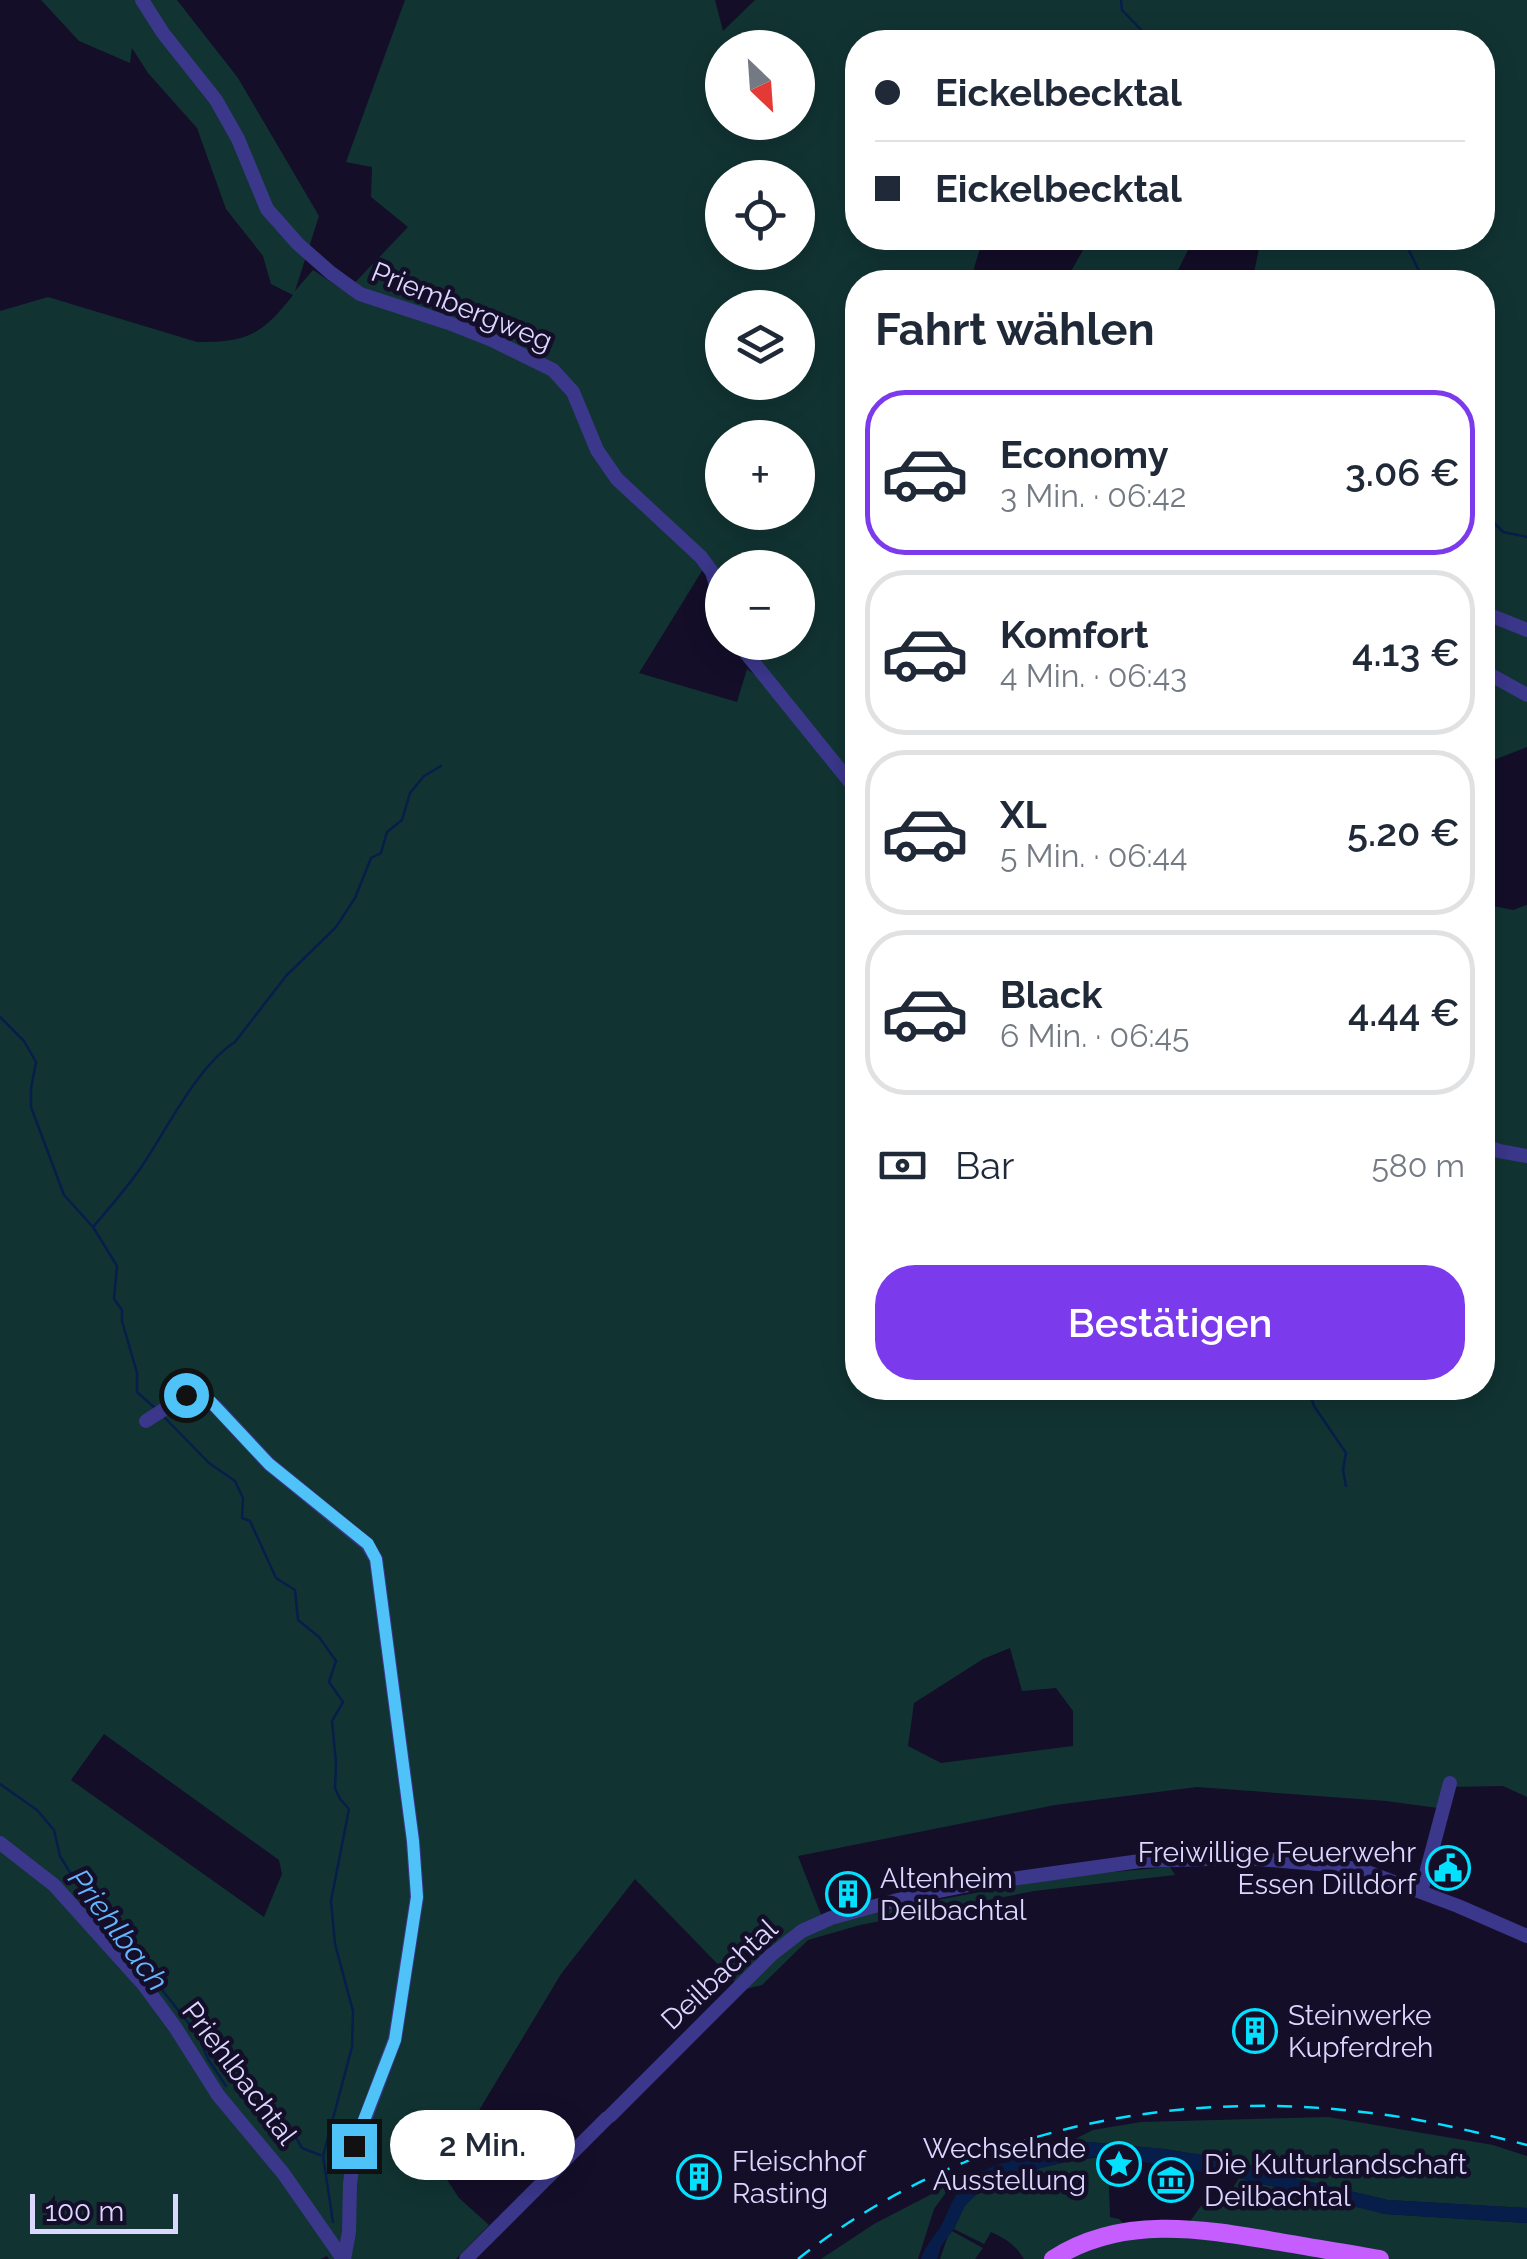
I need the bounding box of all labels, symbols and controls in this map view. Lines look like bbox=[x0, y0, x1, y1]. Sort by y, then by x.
north arrow bbox=[705, 30, 815, 140]
map controls bbox=[705, 30, 815, 660]
text: Eickelbecktal bbox=[935, 70, 1182, 115]
button: locate bbox=[705, 160, 815, 270]
text: Eickelbecktal bbox=[935, 166, 1182, 211]
street label: Priembergweg bbox=[367, 255, 557, 358]
button: layers bbox=[705, 290, 815, 400]
text: Fahrt wählen bbox=[875, 303, 1155, 356]
button: + bbox=[705, 420, 815, 530]
icon: car bbox=[880, 428, 970, 518]
text: Economy bbox=[1000, 432, 1169, 477]
text: 3.06 € bbox=[1345, 450, 1460, 495]
text: 3 Min. · 06:42 bbox=[1000, 477, 1186, 514]
button: − bbox=[705, 550, 815, 660]
icon: car bbox=[880, 608, 970, 698]
text: Komfort bbox=[1000, 612, 1149, 657]
text: 4.13 € bbox=[1352, 630, 1460, 675]
text: 4 Min. · 06:43 bbox=[1000, 657, 1187, 694]
icon: car bbox=[880, 788, 970, 878]
text: XL bbox=[1000, 792, 1047, 837]
text: 5.20 € bbox=[1347, 810, 1460, 855]
text: 5 Min. · 06:44 bbox=[1000, 837, 1188, 874]
icon: car bbox=[880, 968, 970, 1058]
text: Black bbox=[1000, 972, 1102, 1017]
text: 4.44 € bbox=[1348, 990, 1460, 1035]
text: 6 Min. · 06:45 bbox=[1000, 1017, 1189, 1054]
icon: cash bbox=[875, 1138, 930, 1193]
text: Bar bbox=[955, 1143, 1014, 1188]
text: 580 m bbox=[1371, 1147, 1465, 1184]
button: Bestätigen bbox=[875, 1265, 1465, 1380]
route start bbox=[164, 1373, 209, 1418]
place label: Freiwillige Feuerwehr Essen Dilldorf bbox=[1138, 1836, 1418, 1901]
public building icon: Freiwillige Feuerwehr Essen Dilldorf bbox=[1425, 1845, 1471, 1891]
water label: Priehlbach bbox=[61, 1862, 176, 1998]
place label: Altenheim Deilbachtal bbox=[880, 1862, 1027, 1927]
building icon: Altenheim Deilbachtal bbox=[825, 1871, 871, 1917]
street label: Deilbachtal bbox=[655, 1912, 784, 2036]
street label: Priehlbachtal bbox=[175, 1995, 304, 2151]
place label: Steinwerke Kupferdreh bbox=[1288, 1999, 1433, 2064]
building icon: Steinwerke Kupferdreh bbox=[1232, 2008, 1278, 2054]
callout: 2 Min. bbox=[389, 2111, 574, 2181]
route end bbox=[332, 2124, 377, 2169]
text: 2 Min. bbox=[439, 2126, 526, 2163]
place label: Wechselnde Ausstellung bbox=[923, 2132, 1086, 2197]
place icon: Wechselnde Ausstellung bbox=[1096, 2141, 1142, 2187]
place label: Fleischhof Rasting bbox=[732, 2145, 868, 2210]
place label: Die Kulturlandschaft Deilbachtal bbox=[1204, 2148, 1468, 2213]
building icon: Fleischhof Rasting bbox=[676, 2154, 722, 2200]
museum icon: Die Kulturlandschaft Deilbachtal bbox=[1148, 2157, 1194, 2203]
scale bar bbox=[30, 2189, 178, 2234]
text: 100 m bbox=[45, 2195, 124, 2228]

